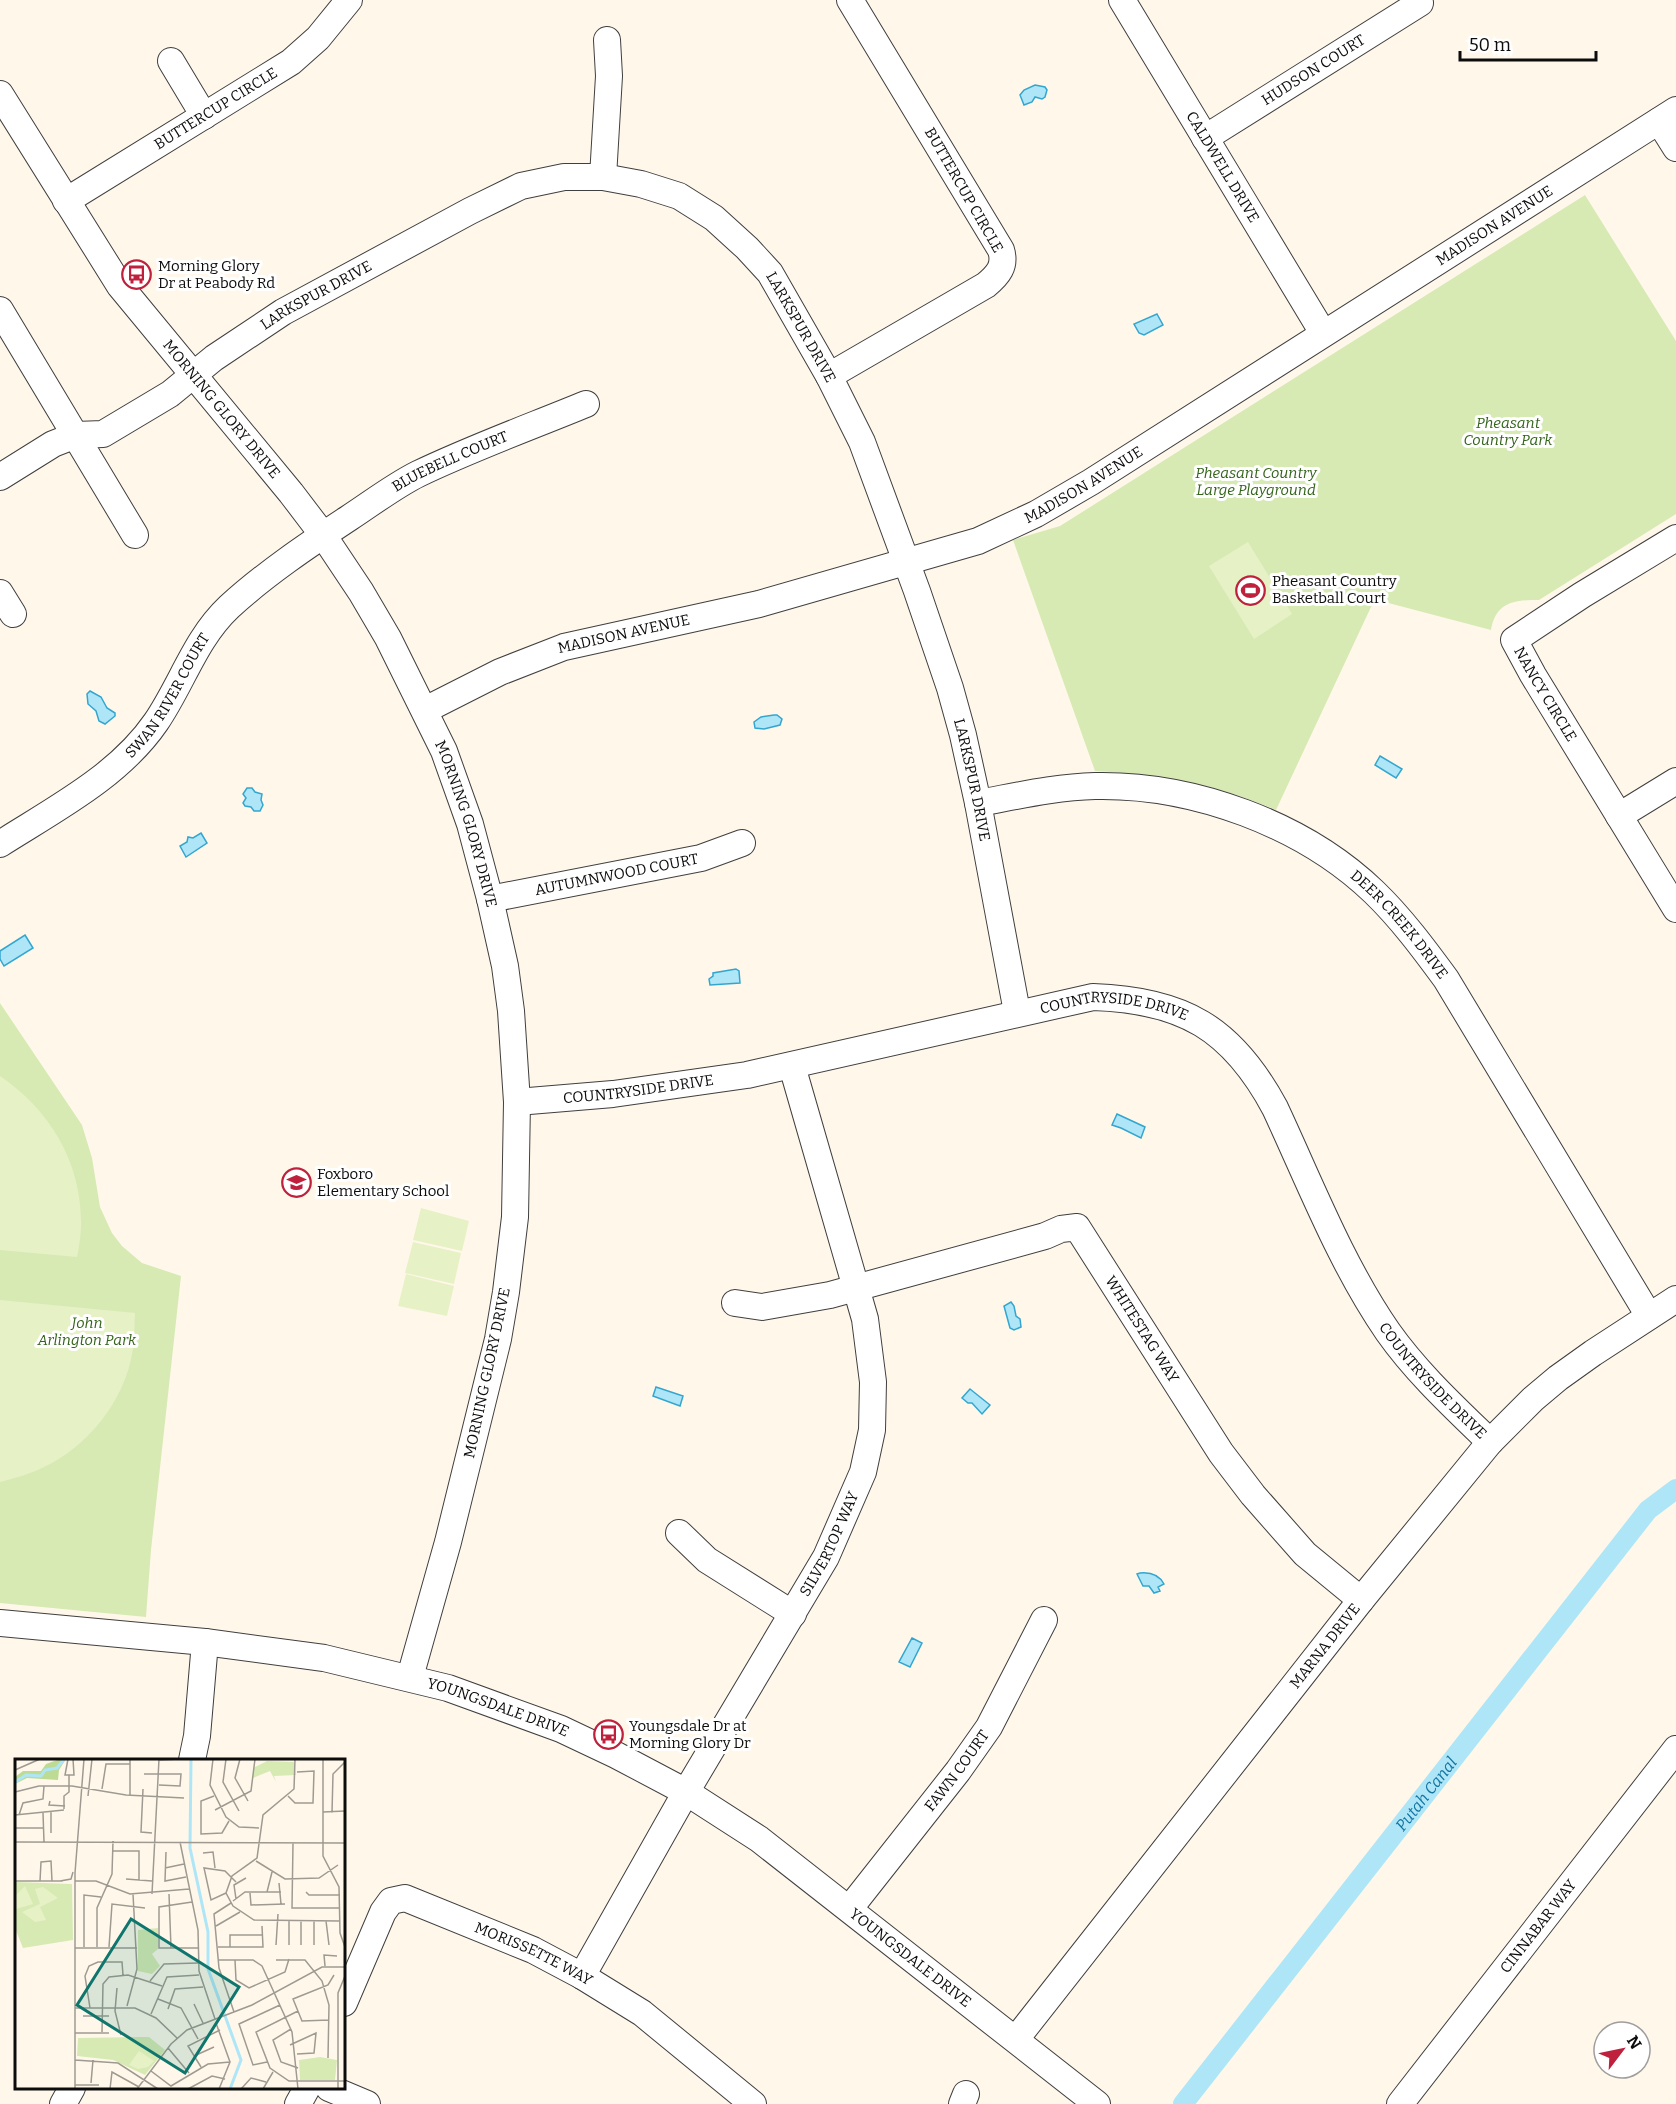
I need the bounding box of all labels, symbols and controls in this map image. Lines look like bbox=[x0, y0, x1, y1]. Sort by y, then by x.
scale bar bbox=[1460, 24, 1596, 62]
street label: HUDSON COURT bbox=[1258, 31, 1369, 109]
text: 50 m bbox=[1469, 34, 1511, 56]
street label: BUTTERCUP CIRCLE bbox=[151, 64, 281, 153]
street label: CALDWELL DRIVE bbox=[1182, 108, 1263, 226]
street label: BUTTERCUP CIRCLE bbox=[921, 124, 1007, 256]
street label: MADISON AVENUE bbox=[1433, 182, 1556, 269]
place label: Morning Glory Dr at Peabody Rd bbox=[158, 257, 275, 292]
street label: LARKSPUR DRIVE bbox=[257, 257, 375, 334]
bus stop icon: Morning Glory Dr at Peabody Rd bbox=[121, 259, 153, 291]
street label: LARKSPUR DRIVE bbox=[762, 269, 840, 385]
street label: MORNING GLORY DRIVE bbox=[159, 336, 284, 482]
park label: Pheasant Country Park bbox=[1464, 414, 1553, 449]
street label: BLUEBELL COURT bbox=[389, 427, 511, 496]
street label: MADISON AVENUE bbox=[1022, 442, 1146, 527]
park label: Pheasant Country Large Playground bbox=[1195, 464, 1318, 499]
place label: Pheasant Country Basketball Court bbox=[1272, 572, 1397, 607]
sports icon: Pheasant Country Basketball Court bbox=[1235, 574, 1267, 606]
street label: MADISON AVENUE bbox=[556, 611, 692, 657]
street label: SWAN RIVER COURT bbox=[121, 630, 213, 762]
street label: NANCY CIRCLE bbox=[1510, 643, 1581, 745]
street label: LARKSPUR DRIVE bbox=[950, 717, 994, 843]
street label: MORNING GLORY DRIVE bbox=[431, 737, 501, 909]
street label: AUTUMNWOOD COURT bbox=[533, 850, 700, 899]
street label: DEER CREEK DRIVE bbox=[1347, 866, 1452, 982]
street label: COUNTRYSIDE DRIVE bbox=[1038, 988, 1192, 1024]
street label: COUNTRYSIDE DRIVE bbox=[562, 1071, 715, 1107]
place label: Foxboro Elementary School bbox=[317, 1165, 449, 1200]
school or university icon: Foxboro Elementary School bbox=[280, 1167, 312, 1199]
street label: WHITESTAG WAY bbox=[1101, 1272, 1183, 1386]
street label: MORNING GLORY DRIVE bbox=[460, 1286, 514, 1460]
park label: John Arlington Park bbox=[37, 1314, 137, 1349]
street label: COUNTRYSIDE DRIVE bbox=[1375, 1319, 1490, 1443]
street label: SILVERTOP WAY bbox=[796, 1489, 862, 1600]
street label: MARNA DRIVE bbox=[1286, 1600, 1364, 1692]
street label: YOUNGSDALE DRIVE bbox=[425, 1674, 572, 1741]
place label: Youngsdale Dr at Morning Glory Dr bbox=[629, 1717, 751, 1752]
bus stop icon: Youngsdale Dr at Morning Glory Dr bbox=[592, 1719, 624, 1751]
street label: FAWN COURT bbox=[921, 1727, 993, 1815]
water label: Putah Canal bbox=[1392, 1753, 1461, 1835]
inset map bbox=[15, 1759, 345, 2089]
street label: CINNABAR WAY bbox=[1496, 1876, 1580, 1977]
street label: YOUNGSDALE DRIVE bbox=[846, 1905, 975, 2011]
street label: MORISSETTE WAY bbox=[472, 1918, 596, 1989]
north arrow bbox=[1592, 2020, 1652, 2080]
text: N bbox=[1623, 2032, 1646, 2053]

